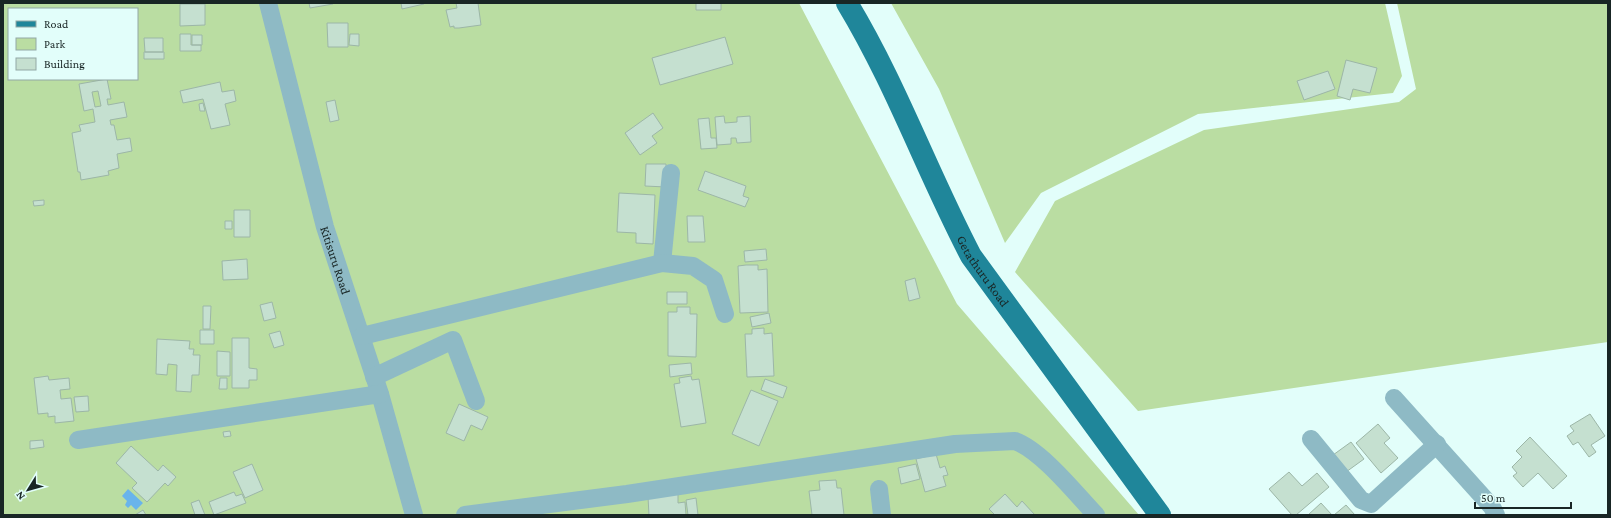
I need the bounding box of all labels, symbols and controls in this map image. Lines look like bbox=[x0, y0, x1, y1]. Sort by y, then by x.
legend bbox=[8, 8, 138, 80]
text: Road bbox=[44, 17, 69, 31]
text: Park bbox=[44, 37, 66, 51]
text: Building bbox=[44, 57, 85, 71]
street label: Kitisuru Road bbox=[318, 224, 354, 296]
street label: Getathuru Road bbox=[954, 233, 1013, 309]
north arrow bbox=[8, 470, 48, 510]
scale bar bbox=[1475, 484, 1571, 510]
text: N bbox=[13, 489, 27, 503]
text: 50 m bbox=[1481, 491, 1506, 505]

